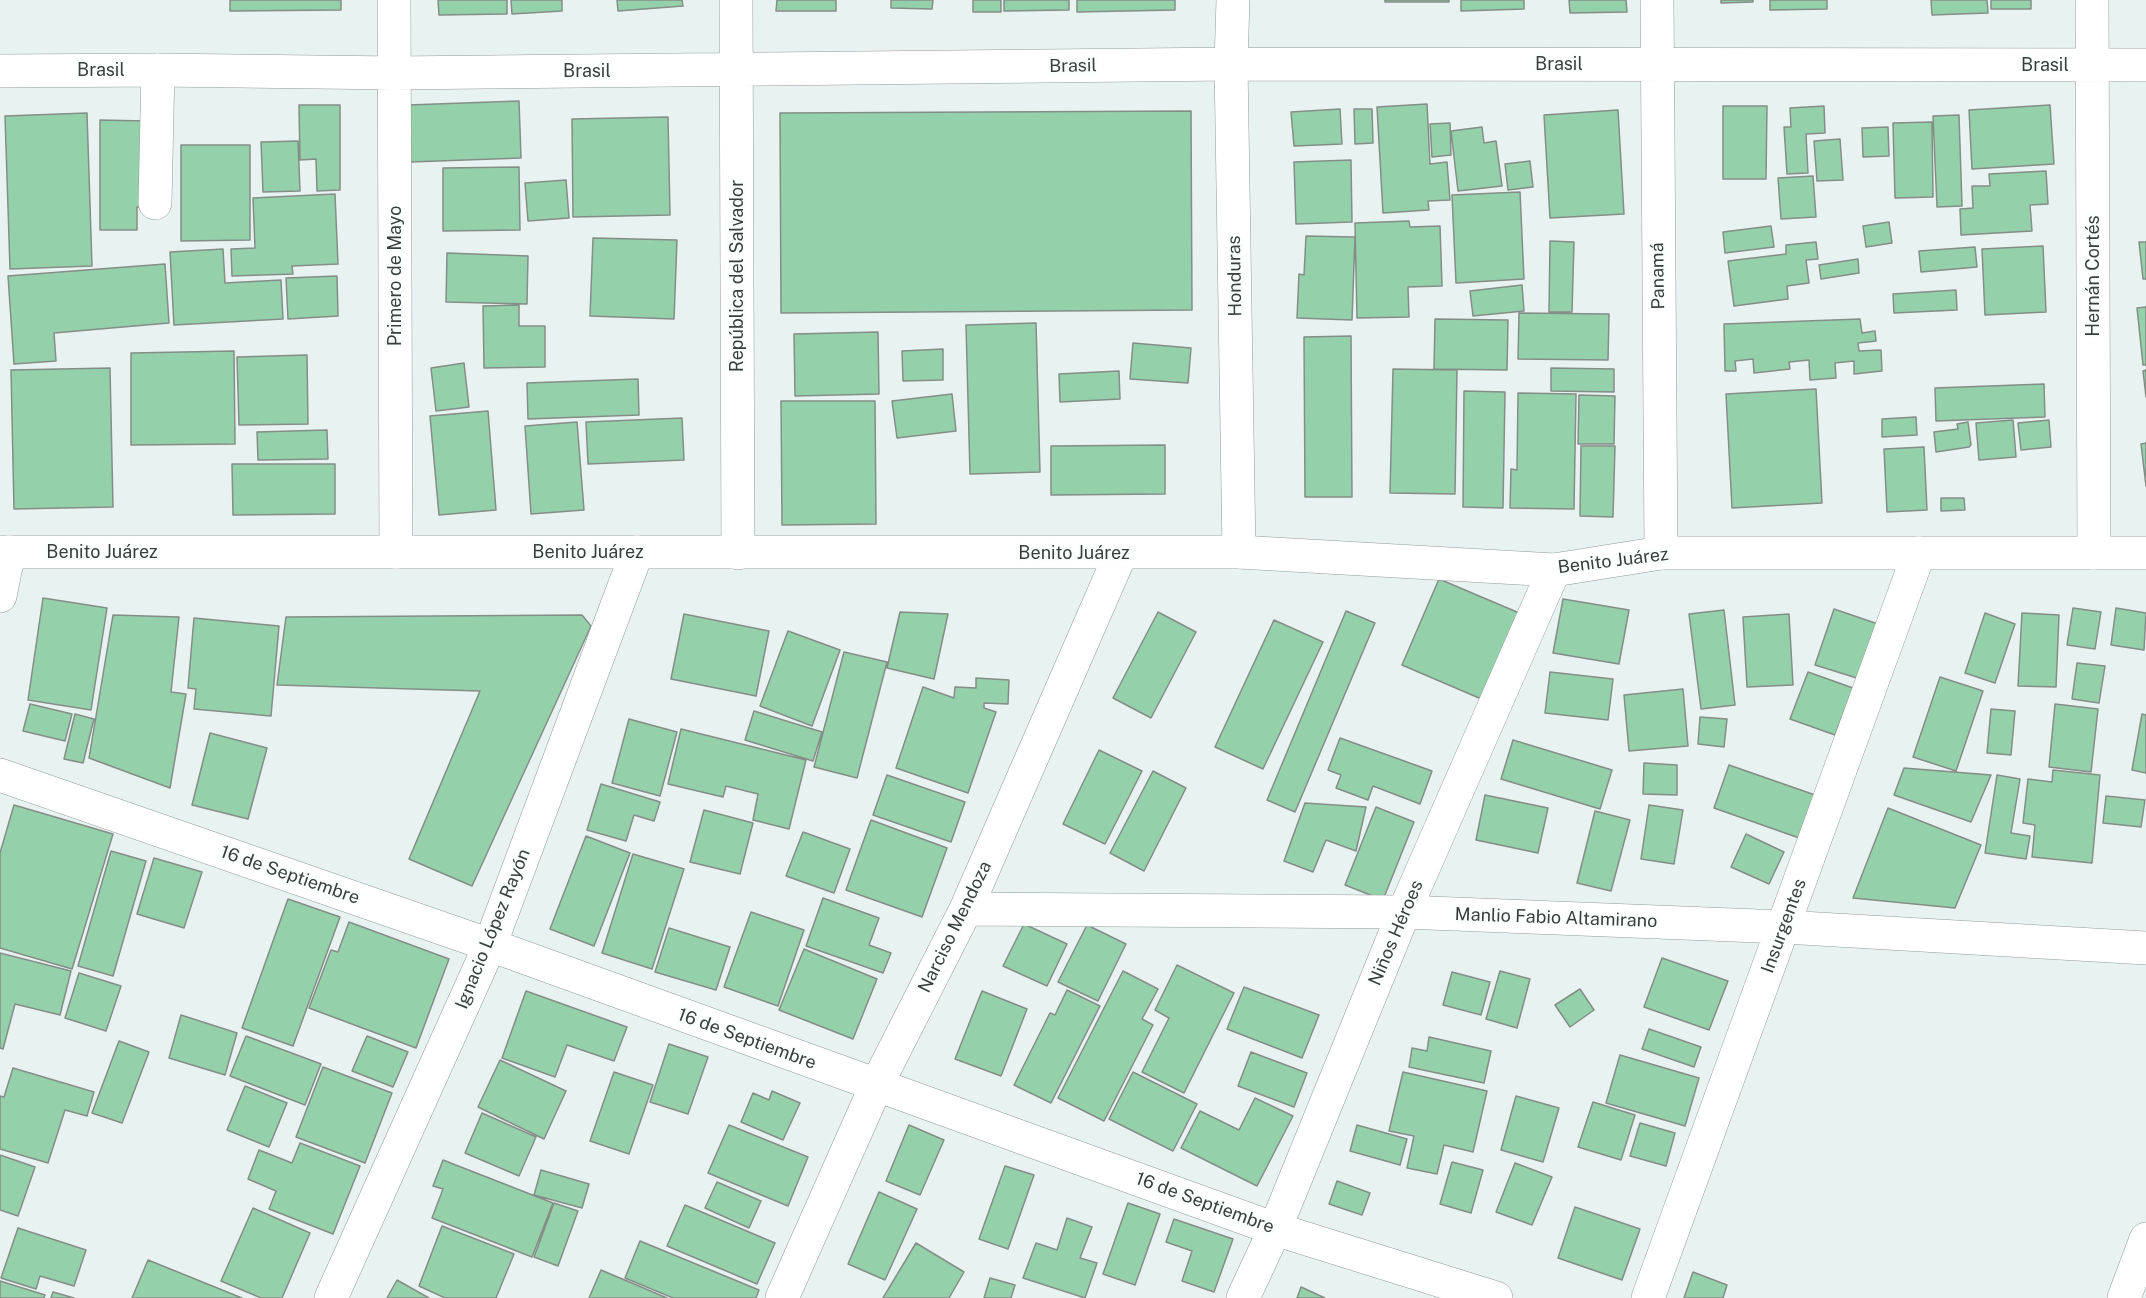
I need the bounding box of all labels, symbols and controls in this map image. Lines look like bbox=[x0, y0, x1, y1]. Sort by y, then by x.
street label: Brasil bbox=[1535, 53, 1583, 75]
street label: Brasil bbox=[2021, 54, 2069, 76]
street label: Brasil bbox=[1049, 55, 1097, 77]
street label: Brasil bbox=[77, 59, 125, 81]
street label: Brasil bbox=[563, 60, 611, 82]
street label: República del Salvador bbox=[726, 180, 748, 372]
street label: Primero de Mayo bbox=[384, 206, 406, 346]
street label: Hernán Cortés bbox=[2082, 215, 2104, 337]
street label: Honduras bbox=[1223, 235, 1247, 317]
street label: Panamá bbox=[1647, 242, 1669, 310]
street label: Benito Juárez bbox=[46, 541, 158, 563]
street label: Benito Juárez bbox=[532, 541, 644, 563]
street label: Benito Juárez bbox=[1018, 542, 1130, 564]
street label: Benito Juárez bbox=[1556, 543, 1670, 579]
street label: 16 de Septiembre bbox=[218, 841, 362, 909]
street label: Ignacio López Rayón bbox=[451, 846, 535, 1012]
street label: Narciso Mendoza bbox=[914, 858, 996, 996]
street label: Insurgentes bbox=[1757, 876, 1811, 976]
street label: Niños Héroes bbox=[1364, 877, 1428, 989]
street label: Manlio Fabio Altamirano bbox=[1454, 904, 1658, 932]
street label: 16 de Septiembre bbox=[675, 1004, 819, 1074]
street label: 16 de Septiembre bbox=[1133, 1168, 1277, 1238]

